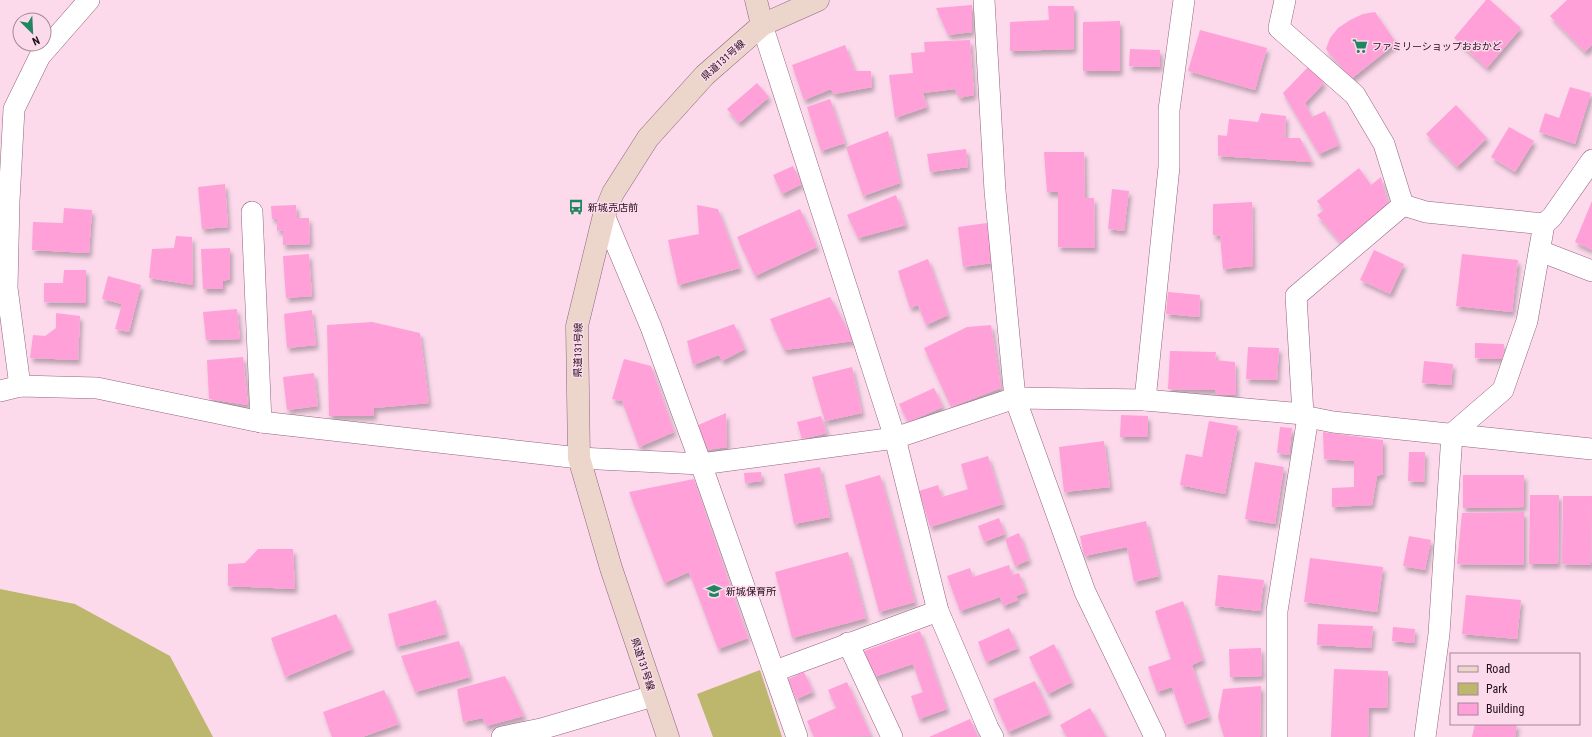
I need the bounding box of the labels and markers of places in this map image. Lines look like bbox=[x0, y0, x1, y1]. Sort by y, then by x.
supermarket icon: ファミリーショップおおかど bbox=[1351, 37, 1369, 55]
place label: ファミリーショップおおかど bbox=[1372, 41, 1502, 52]
bus stop icon: 新城売店前 bbox=[567, 198, 585, 216]
place label: 新城売店前 bbox=[588, 202, 638, 213]
school or university icon: 新城保育所 bbox=[705, 582, 723, 600]
place label: 新城保育所 bbox=[726, 586, 776, 597]

